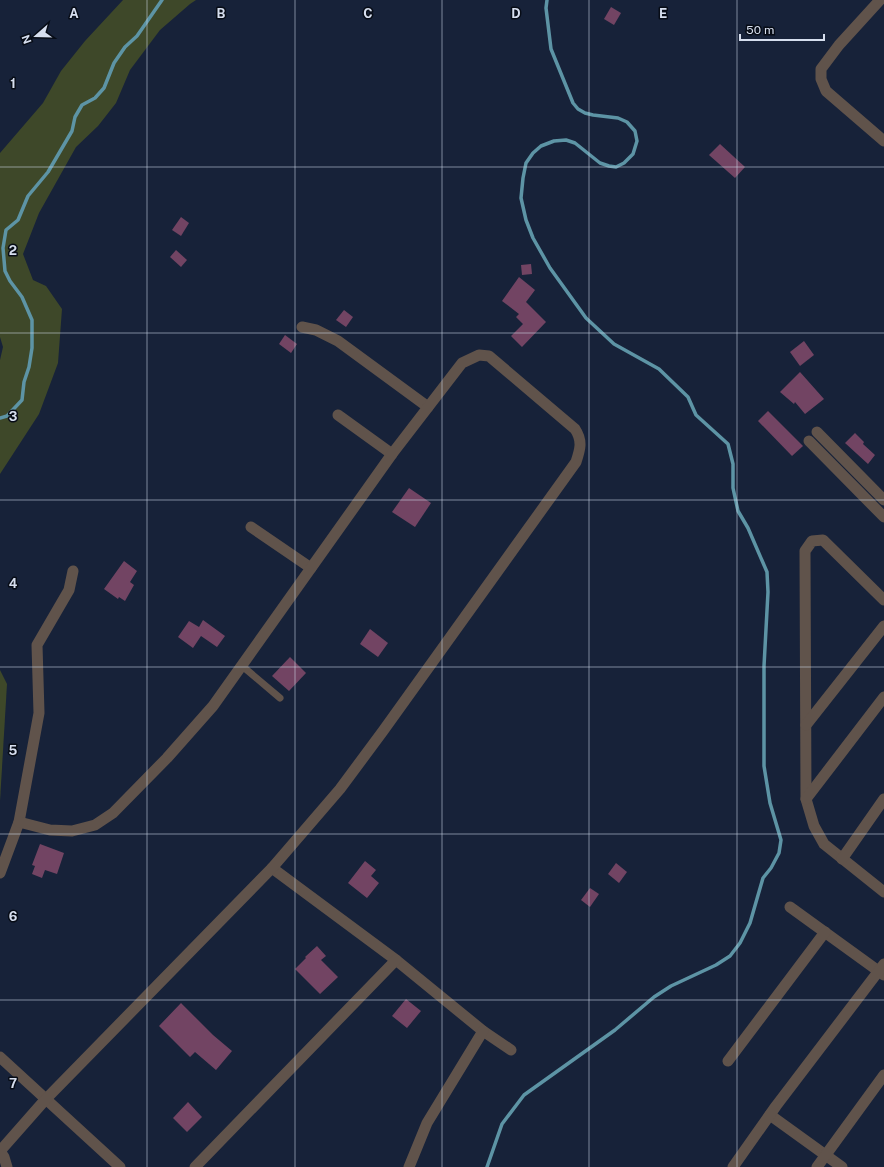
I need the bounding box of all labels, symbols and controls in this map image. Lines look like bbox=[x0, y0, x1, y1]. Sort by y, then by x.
text: A bbox=[69, 6, 79, 21]
text: B bbox=[217, 6, 226, 21]
text: C bbox=[363, 6, 373, 21]
text: D bbox=[511, 6, 521, 21]
text: E bbox=[659, 6, 667, 21]
north arrow bbox=[16, 16, 56, 56]
scale bar bbox=[740, 16, 824, 42]
text: 50 m bbox=[746, 23, 774, 37]
text: N bbox=[19, 33, 34, 46]
text: 1 bbox=[10, 76, 16, 91]
text: 2 bbox=[9, 243, 17, 258]
text: 3 bbox=[9, 409, 18, 424]
text: 4 bbox=[9, 576, 18, 591]
text: 5 bbox=[9, 743, 18, 758]
text: 6 bbox=[9, 909, 18, 924]
text: 7 bbox=[9, 1076, 17, 1091]

